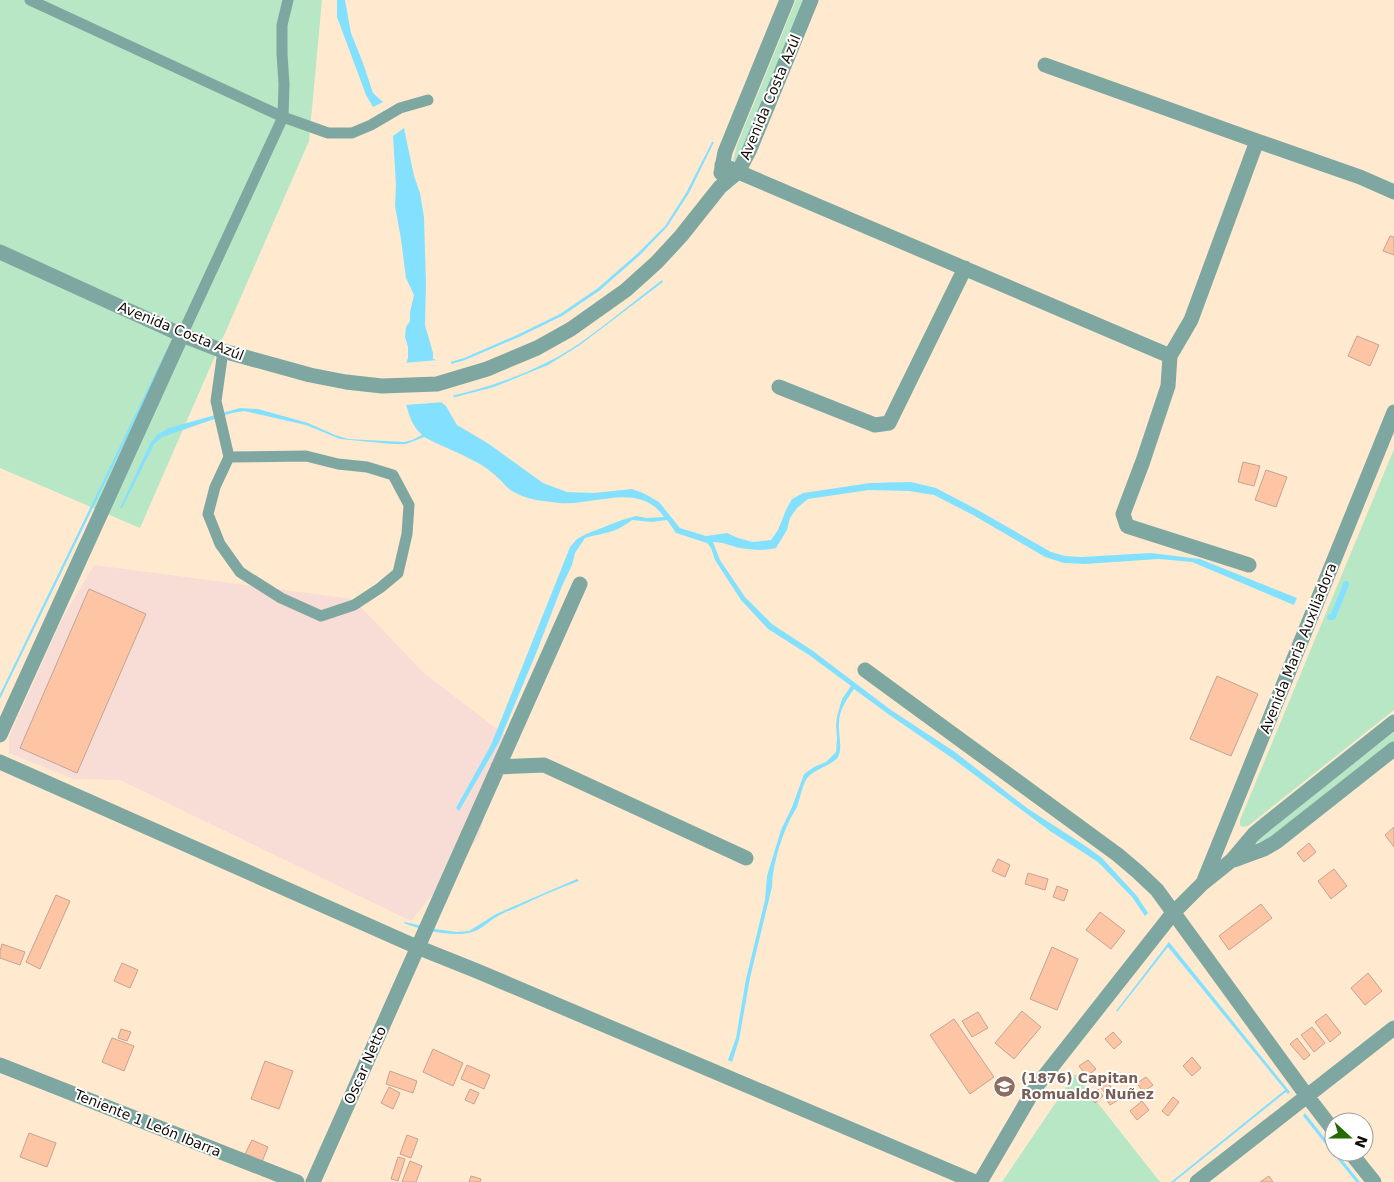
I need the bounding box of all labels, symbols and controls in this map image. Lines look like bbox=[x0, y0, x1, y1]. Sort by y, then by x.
street label: Avenida Costa Azúl bbox=[736, 32, 804, 162]
street label: Avenida Costa Azúl bbox=[116, 298, 246, 364]
street label: Avenida Maria Auxiliadora bbox=[1256, 560, 1340, 736]
street label: Oscar Netto bbox=[341, 1024, 389, 1106]
place label: (1876) Capitan Romualdo Nuñez bbox=[1021, 1070, 1154, 1102]
school or university icon: (1876) Capitan Romualdo Nuñez bbox=[993, 1074, 1017, 1098]
street label: Teniente 1 León Ibarra bbox=[72, 1086, 224, 1160]
north arrow bbox=[1324, 1112, 1374, 1162]
text: N bbox=[1352, 1133, 1371, 1150]

